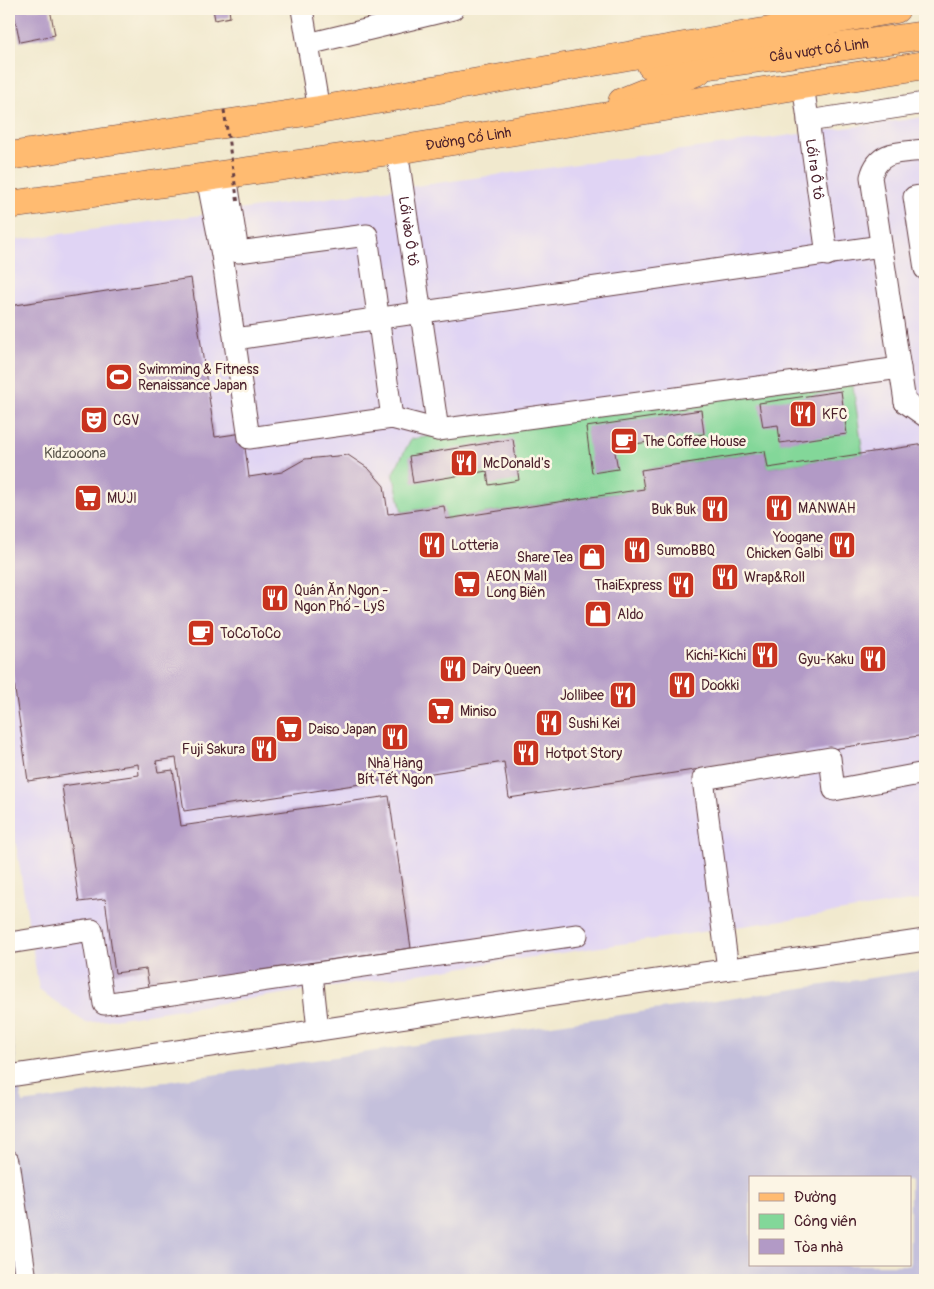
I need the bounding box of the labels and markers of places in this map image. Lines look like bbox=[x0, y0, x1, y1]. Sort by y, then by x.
place label: Swimming & Fitness Renaissance Japan bbox=[138, 361, 259, 394]
sports icon: Swimming & Fitness Renaissance Japan bbox=[104, 362, 134, 392]
restaurant icon: KFC bbox=[788, 399, 818, 429]
theatre icon: CGV bbox=[79, 405, 109, 435]
place label: KFC bbox=[822, 406, 848, 423]
place label: CGV bbox=[113, 412, 139, 429]
cafe icon: The Coffee House bbox=[609, 426, 639, 456]
place label: The Coffee House bbox=[643, 433, 746, 450]
restaurant icon: McDonald's bbox=[449, 448, 479, 478]
place label: McDonald's bbox=[483, 455, 551, 472]
supermarket icon: MUJI bbox=[73, 483, 103, 513]
place label: MUJI bbox=[107, 490, 137, 507]
restaurant icon: MANWAH bbox=[764, 493, 794, 523]
restaurant icon: Buk Buk bbox=[700, 494, 730, 524]
place label: MANWAH bbox=[798, 500, 856, 517]
place label: Buk Buk bbox=[651, 501, 696, 518]
place label: Yoogane Chicken Galbi bbox=[746, 529, 823, 562]
restaurant icon: Lotteria bbox=[417, 530, 447, 560]
restaurant icon: Yoogane Chicken Galbi bbox=[827, 530, 857, 560]
restaurant icon: SumoBBQ bbox=[622, 535, 652, 565]
place label: Lotteria bbox=[451, 537, 499, 554]
shop icon: Share Tea bbox=[577, 542, 607, 572]
place label: SumoBBQ bbox=[656, 542, 715, 559]
place label: Share Tea bbox=[517, 549, 573, 566]
restaurant icon: Wrap&Roll bbox=[710, 562, 740, 592]
place label: AEON Mall Long Biên bbox=[486, 568, 547, 601]
supermarket icon: AEON Mall Long Biên bbox=[452, 569, 482, 599]
place label: Wrap&Roll bbox=[744, 569, 805, 586]
restaurant icon: ThaiExpress bbox=[666, 570, 696, 600]
place label: ThaiExpress bbox=[594, 577, 663, 594]
place label: Quán Ăn Ngon - Ngon Phố - LyS bbox=[294, 581, 388, 615]
restaurant icon: Quán Ăn Ngon - Ngon Phố - LyS bbox=[260, 583, 290, 613]
shop icon: Aldo bbox=[583, 599, 613, 629]
place label: Aldo bbox=[617, 606, 644, 623]
cafe icon: ToCoToCo bbox=[186, 618, 216, 648]
place label: ToCoToCo bbox=[220, 625, 281, 642]
restaurant icon: Kichi-Kichi bbox=[750, 640, 780, 670]
restaurant icon: Gyu-Kaku bbox=[858, 644, 888, 674]
place label: Kichi-Kichi bbox=[686, 647, 747, 664]
place label: Gyu-Kaku bbox=[798, 651, 854, 668]
restaurant icon: Dairy Queen bbox=[438, 654, 468, 684]
place label: Dairy Queen bbox=[472, 661, 541, 678]
restaurant icon: Dookki bbox=[667, 670, 697, 700]
place label: Dookki bbox=[701, 677, 739, 694]
restaurant icon: Jollibee bbox=[608, 680, 638, 710]
place label: Jollibee bbox=[560, 687, 604, 704]
supermarket icon: Miniso bbox=[426, 696, 456, 726]
place label: Miniso bbox=[460, 703, 497, 720]
restaurant icon: Sushi Kei bbox=[534, 708, 564, 738]
supermarket icon: Daiso Japan bbox=[274, 714, 304, 744]
place label: Sushi Kei bbox=[568, 715, 620, 732]
place label: Daiso Japan bbox=[308, 721, 377, 738]
restaurant icon: Nhà Hàng Bít Tết Ngon bbox=[380, 722, 410, 752]
restaurant icon: Fuji Sakura bbox=[249, 734, 279, 764]
restaurant icon: Hotpot Story bbox=[511, 738, 541, 768]
place label: Fuji Sakura bbox=[182, 741, 245, 758]
place label: Hotpot Story bbox=[545, 745, 622, 762]
place label: Nhà Hàng Bít Tết Ngon bbox=[357, 755, 433, 788]

